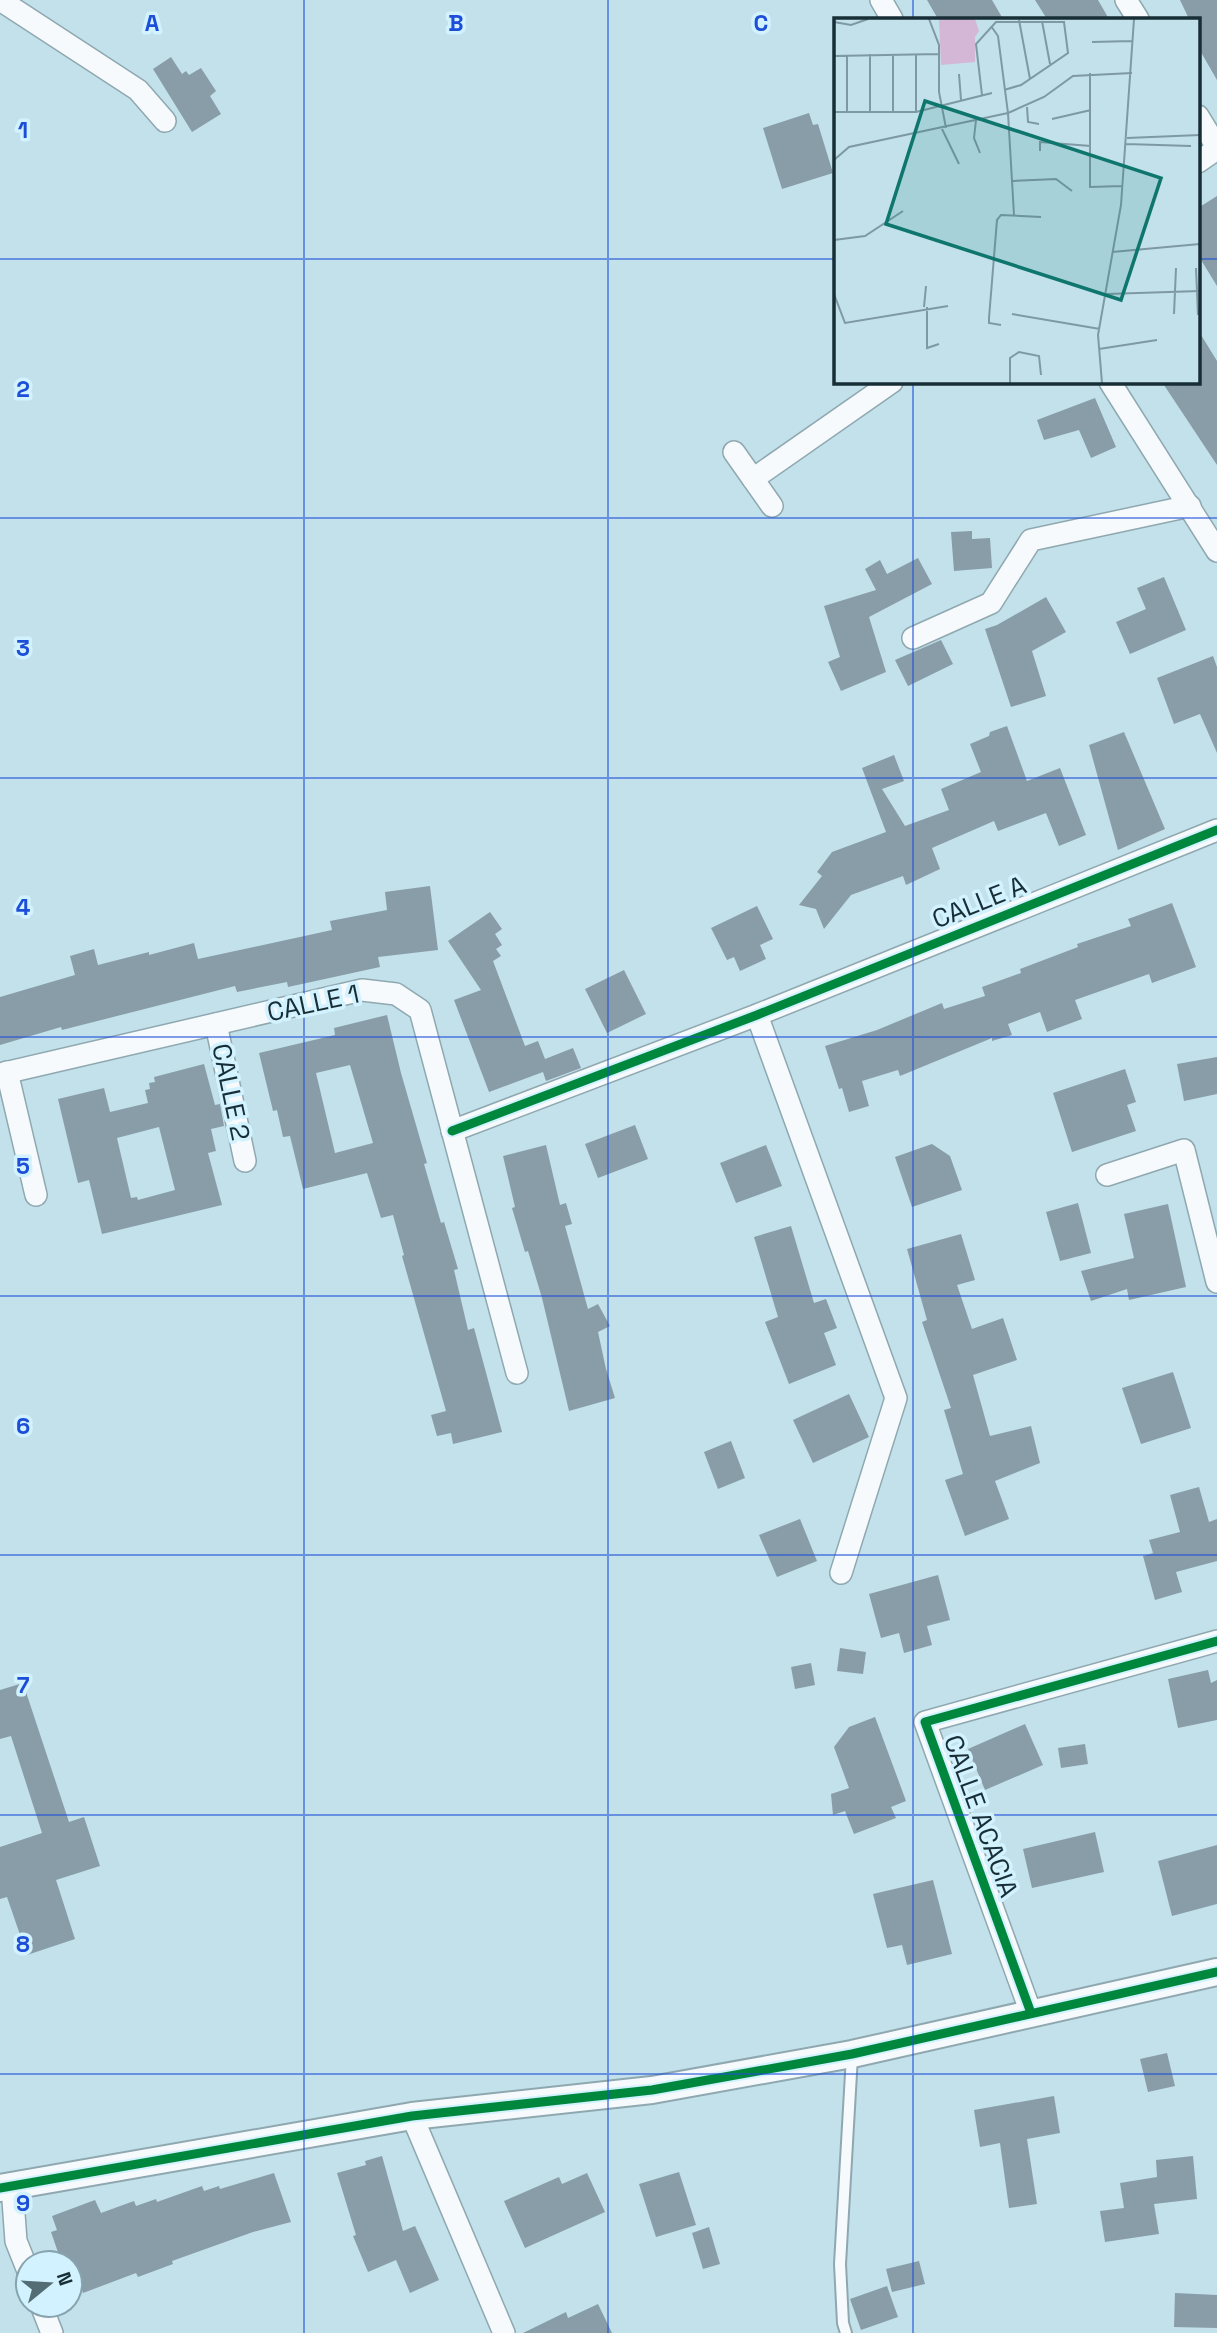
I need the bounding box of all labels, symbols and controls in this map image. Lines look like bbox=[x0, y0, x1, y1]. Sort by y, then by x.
text: A bbox=[145, 8, 160, 38]
text: B bbox=[448, 8, 464, 38]
text: C bbox=[754, 8, 768, 38]
inset map bbox=[834, 18, 1200, 383]
text: 1 bbox=[18, 115, 28, 145]
text: 2 bbox=[16, 374, 30, 404]
text: 3 bbox=[16, 633, 30, 663]
street label: CALLE A bbox=[927, 868, 1031, 936]
text: 4 bbox=[16, 892, 31, 922]
street label: CALLE 1 bbox=[264, 977, 362, 1029]
street label: CALLE 2 bbox=[204, 1040, 258, 1144]
text: 5 bbox=[16, 1151, 30, 1181]
text: 6 bbox=[16, 1411, 30, 1441]
text: 7 bbox=[17, 1670, 30, 1700]
street label: CALLE ACACIA bbox=[936, 1730, 1026, 1902]
text: 8 bbox=[16, 1929, 30, 1959]
text: 9 bbox=[16, 2188, 30, 2218]
north arrow bbox=[14, 2249, 84, 2319]
text: N bbox=[51, 2269, 79, 2289]

